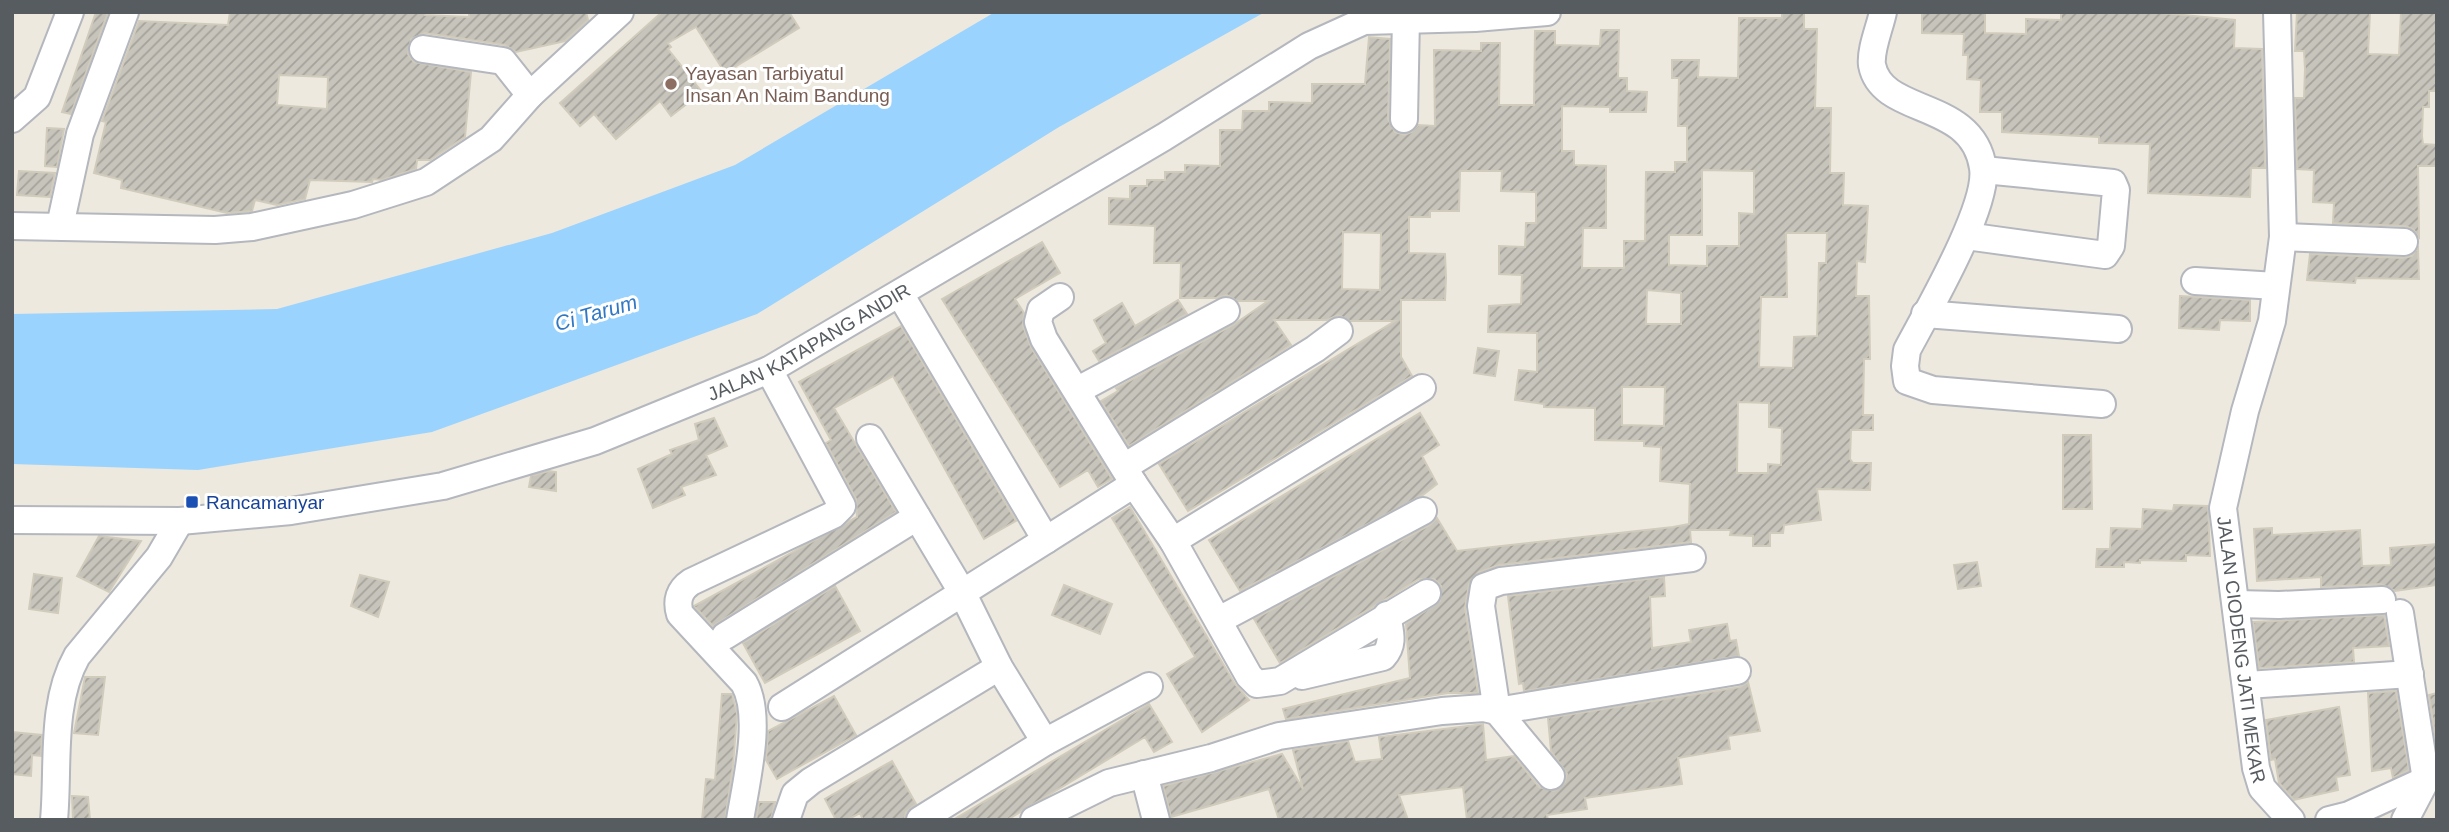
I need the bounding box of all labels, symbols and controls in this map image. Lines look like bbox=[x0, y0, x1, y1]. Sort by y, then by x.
place label: Yayasan Tarbiyatul Insan An Naim Bandung bbox=[685, 63, 890, 106]
marker: Yayasan Tarbiyatul Insan An Naim Bandung bbox=[663, 76, 679, 92]
street label: JALAN KATAPANG ANDIR bbox=[705, 279, 914, 405]
water label: Ci Tarum bbox=[552, 290, 640, 335]
place label: Rancamanyar bbox=[206, 492, 325, 513]
marker: Rancamanyar bbox=[184, 494, 200, 510]
street label: JALAN CIODENG JATI MEKAR bbox=[2213, 515, 2270, 786]

